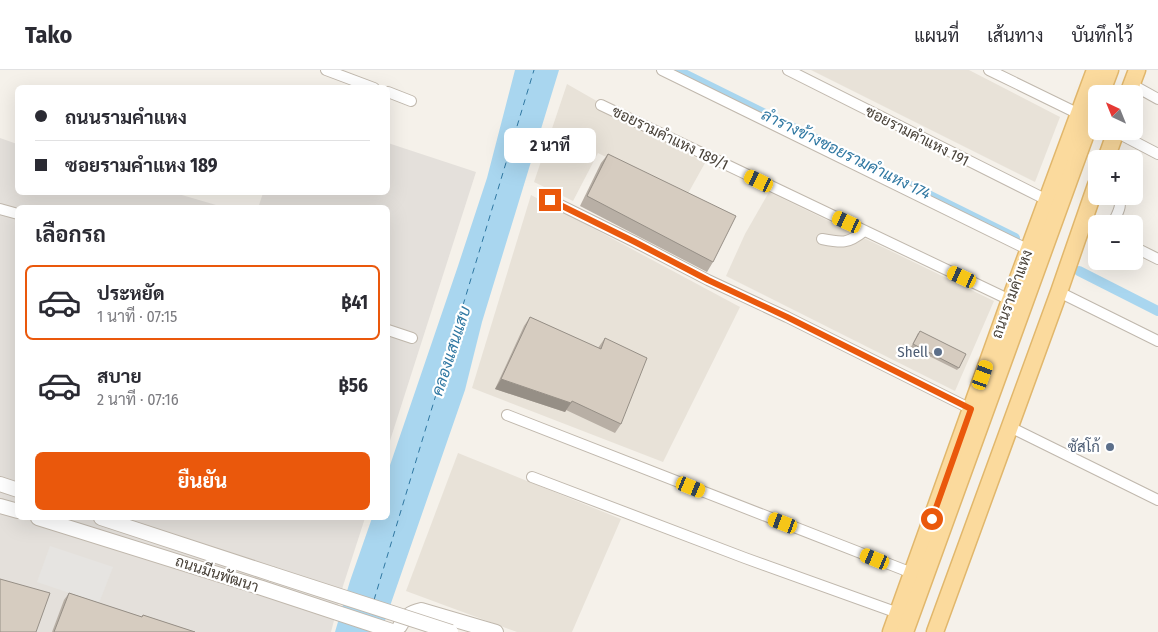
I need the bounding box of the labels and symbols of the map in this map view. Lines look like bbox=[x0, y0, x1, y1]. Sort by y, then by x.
north arrow bbox=[1088, 85, 1142, 140]
street label: ซอยรามคำแหง 189/1 bbox=[609, 102, 731, 174]
street label: ซอยรามคำแหง 191 bbox=[862, 102, 972, 170]
water label: ลำรางข้างซอยรามคำแหง 174 bbox=[758, 103, 935, 203]
callout: 2 นาที bbox=[504, 128, 596, 162]
car bbox=[742, 168, 775, 194]
route end bbox=[539, 189, 561, 211]
car bbox=[830, 209, 863, 235]
street label: ถนนรามคำแหง bbox=[988, 247, 1036, 341]
car bbox=[945, 264, 978, 290]
water label: คลองแสนแสบ bbox=[428, 303, 475, 398]
place label: Shell bbox=[897, 343, 928, 361]
marker: Shell bbox=[932, 346, 944, 358]
car bbox=[970, 358, 995, 392]
place label: ซัสโก้ bbox=[1068, 437, 1101, 456]
marker: ซัสโก้ bbox=[1104, 441, 1116, 453]
car bbox=[674, 474, 707, 500]
route start bbox=[921, 508, 943, 530]
car bbox=[766, 511, 799, 535]
car bbox=[858, 546, 891, 572]
street label: ถนนมีนพัฒนา bbox=[173, 551, 261, 596]

